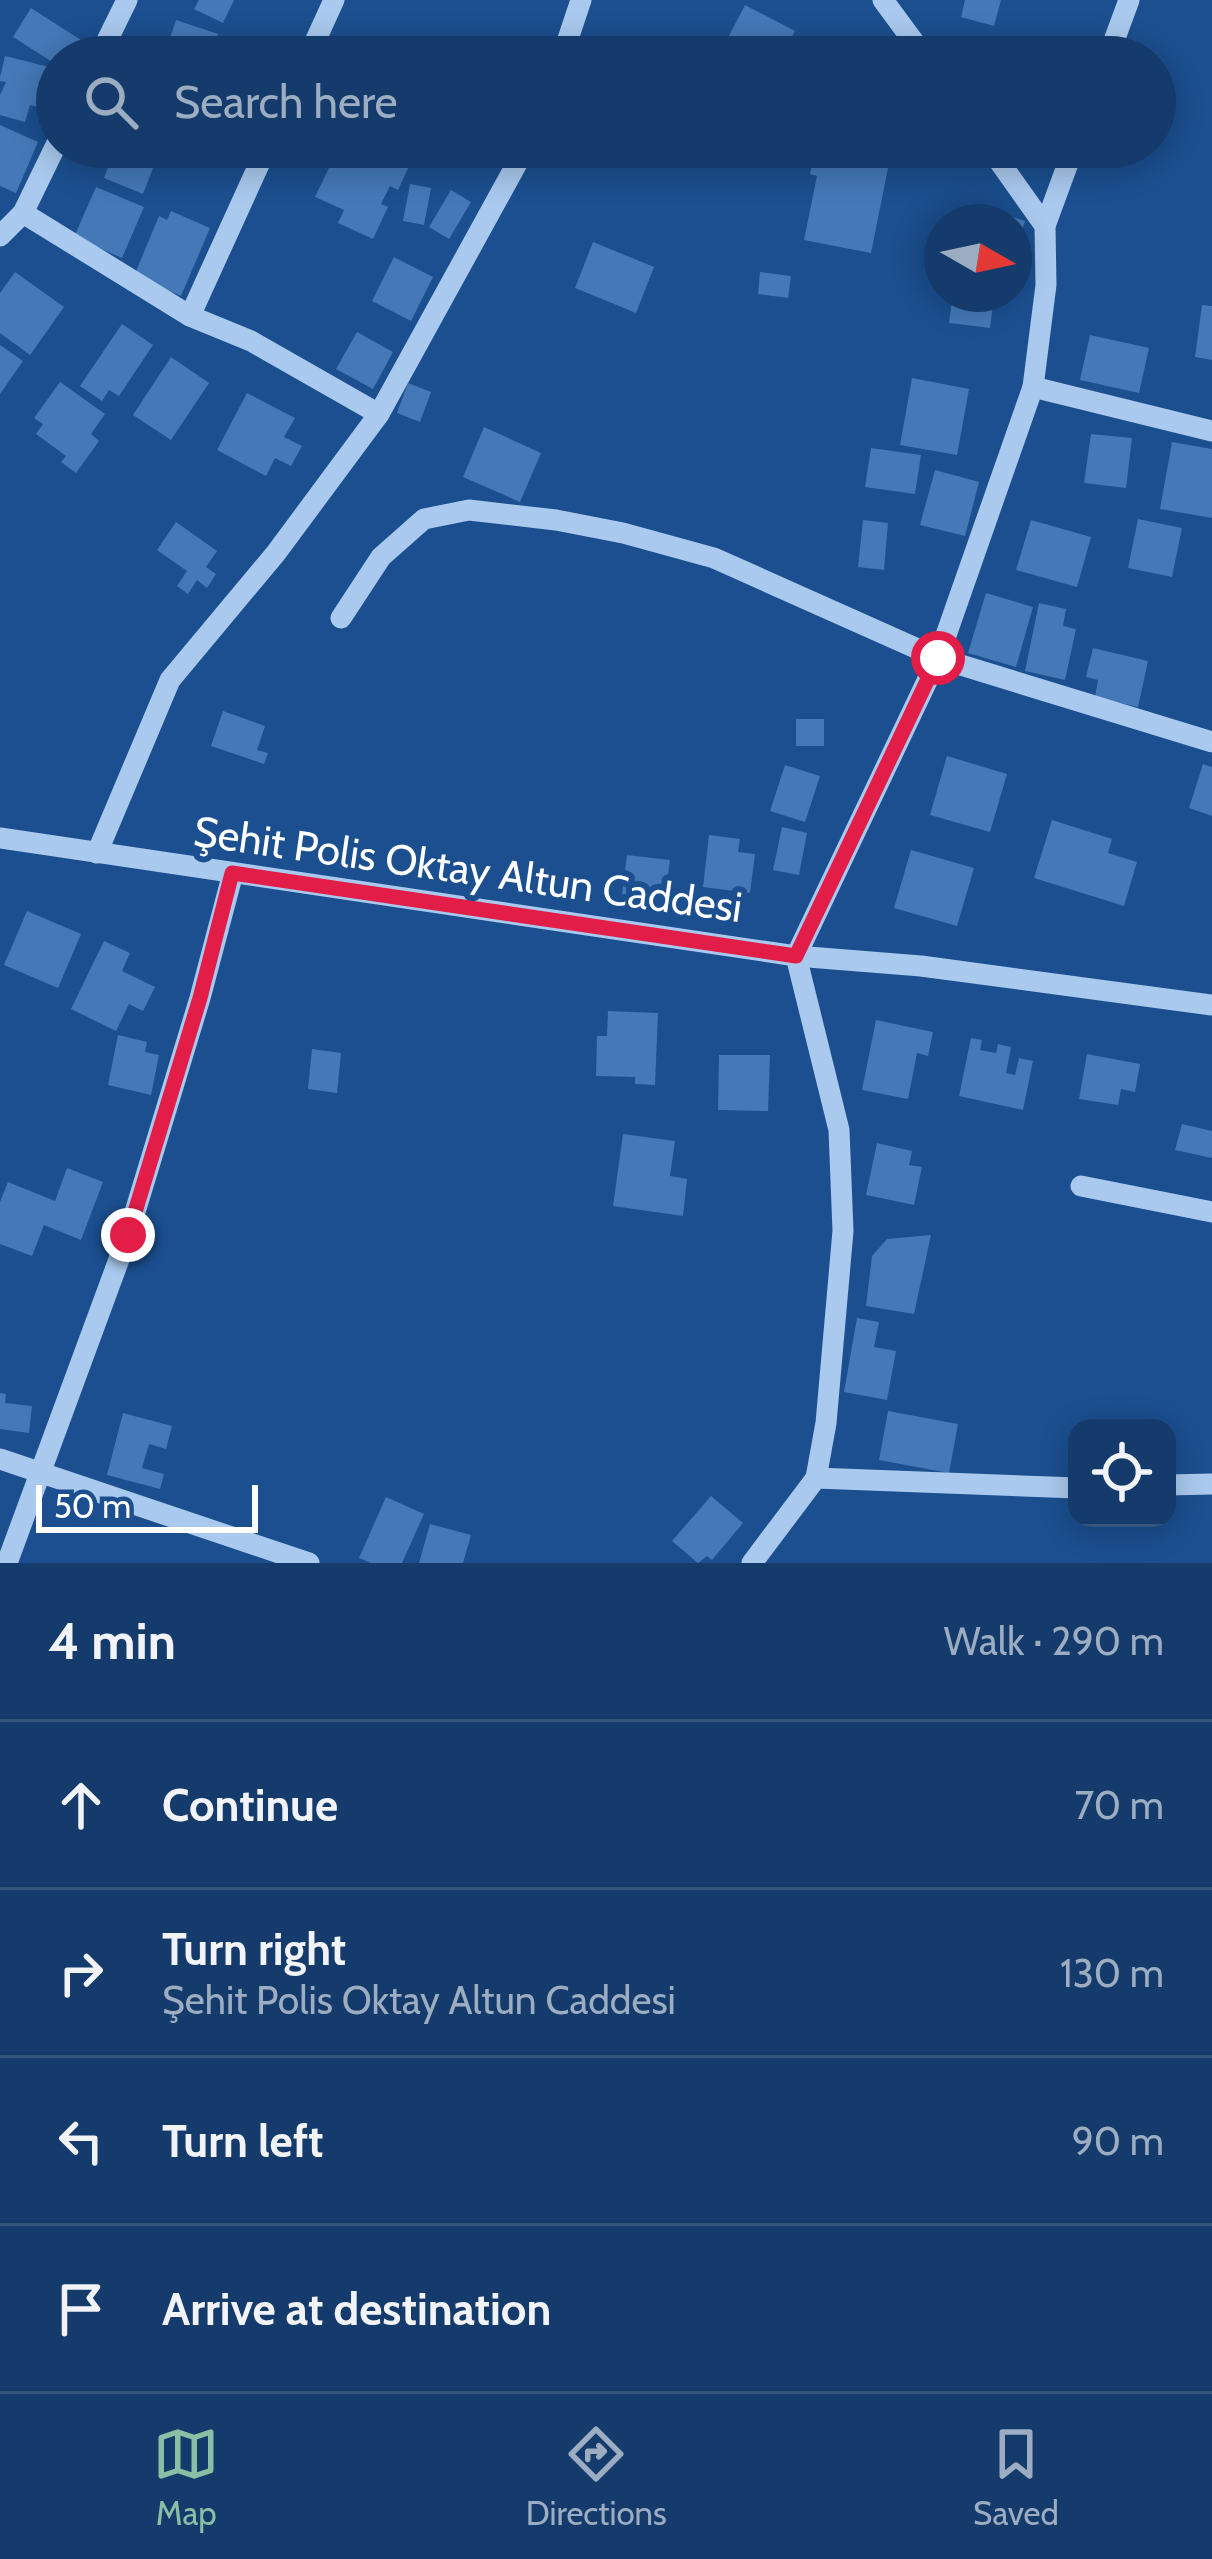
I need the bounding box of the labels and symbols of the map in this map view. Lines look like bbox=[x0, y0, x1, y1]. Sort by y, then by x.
north arrow bbox=[924, 204, 1032, 312]
route start bbox=[911, 631, 965, 685]
street label: Şehit Polis Oktay Altun Caddesi bbox=[190, 805, 746, 933]
route end bbox=[101, 1208, 155, 1262]
scale bar bbox=[36, 1479, 258, 1532]

